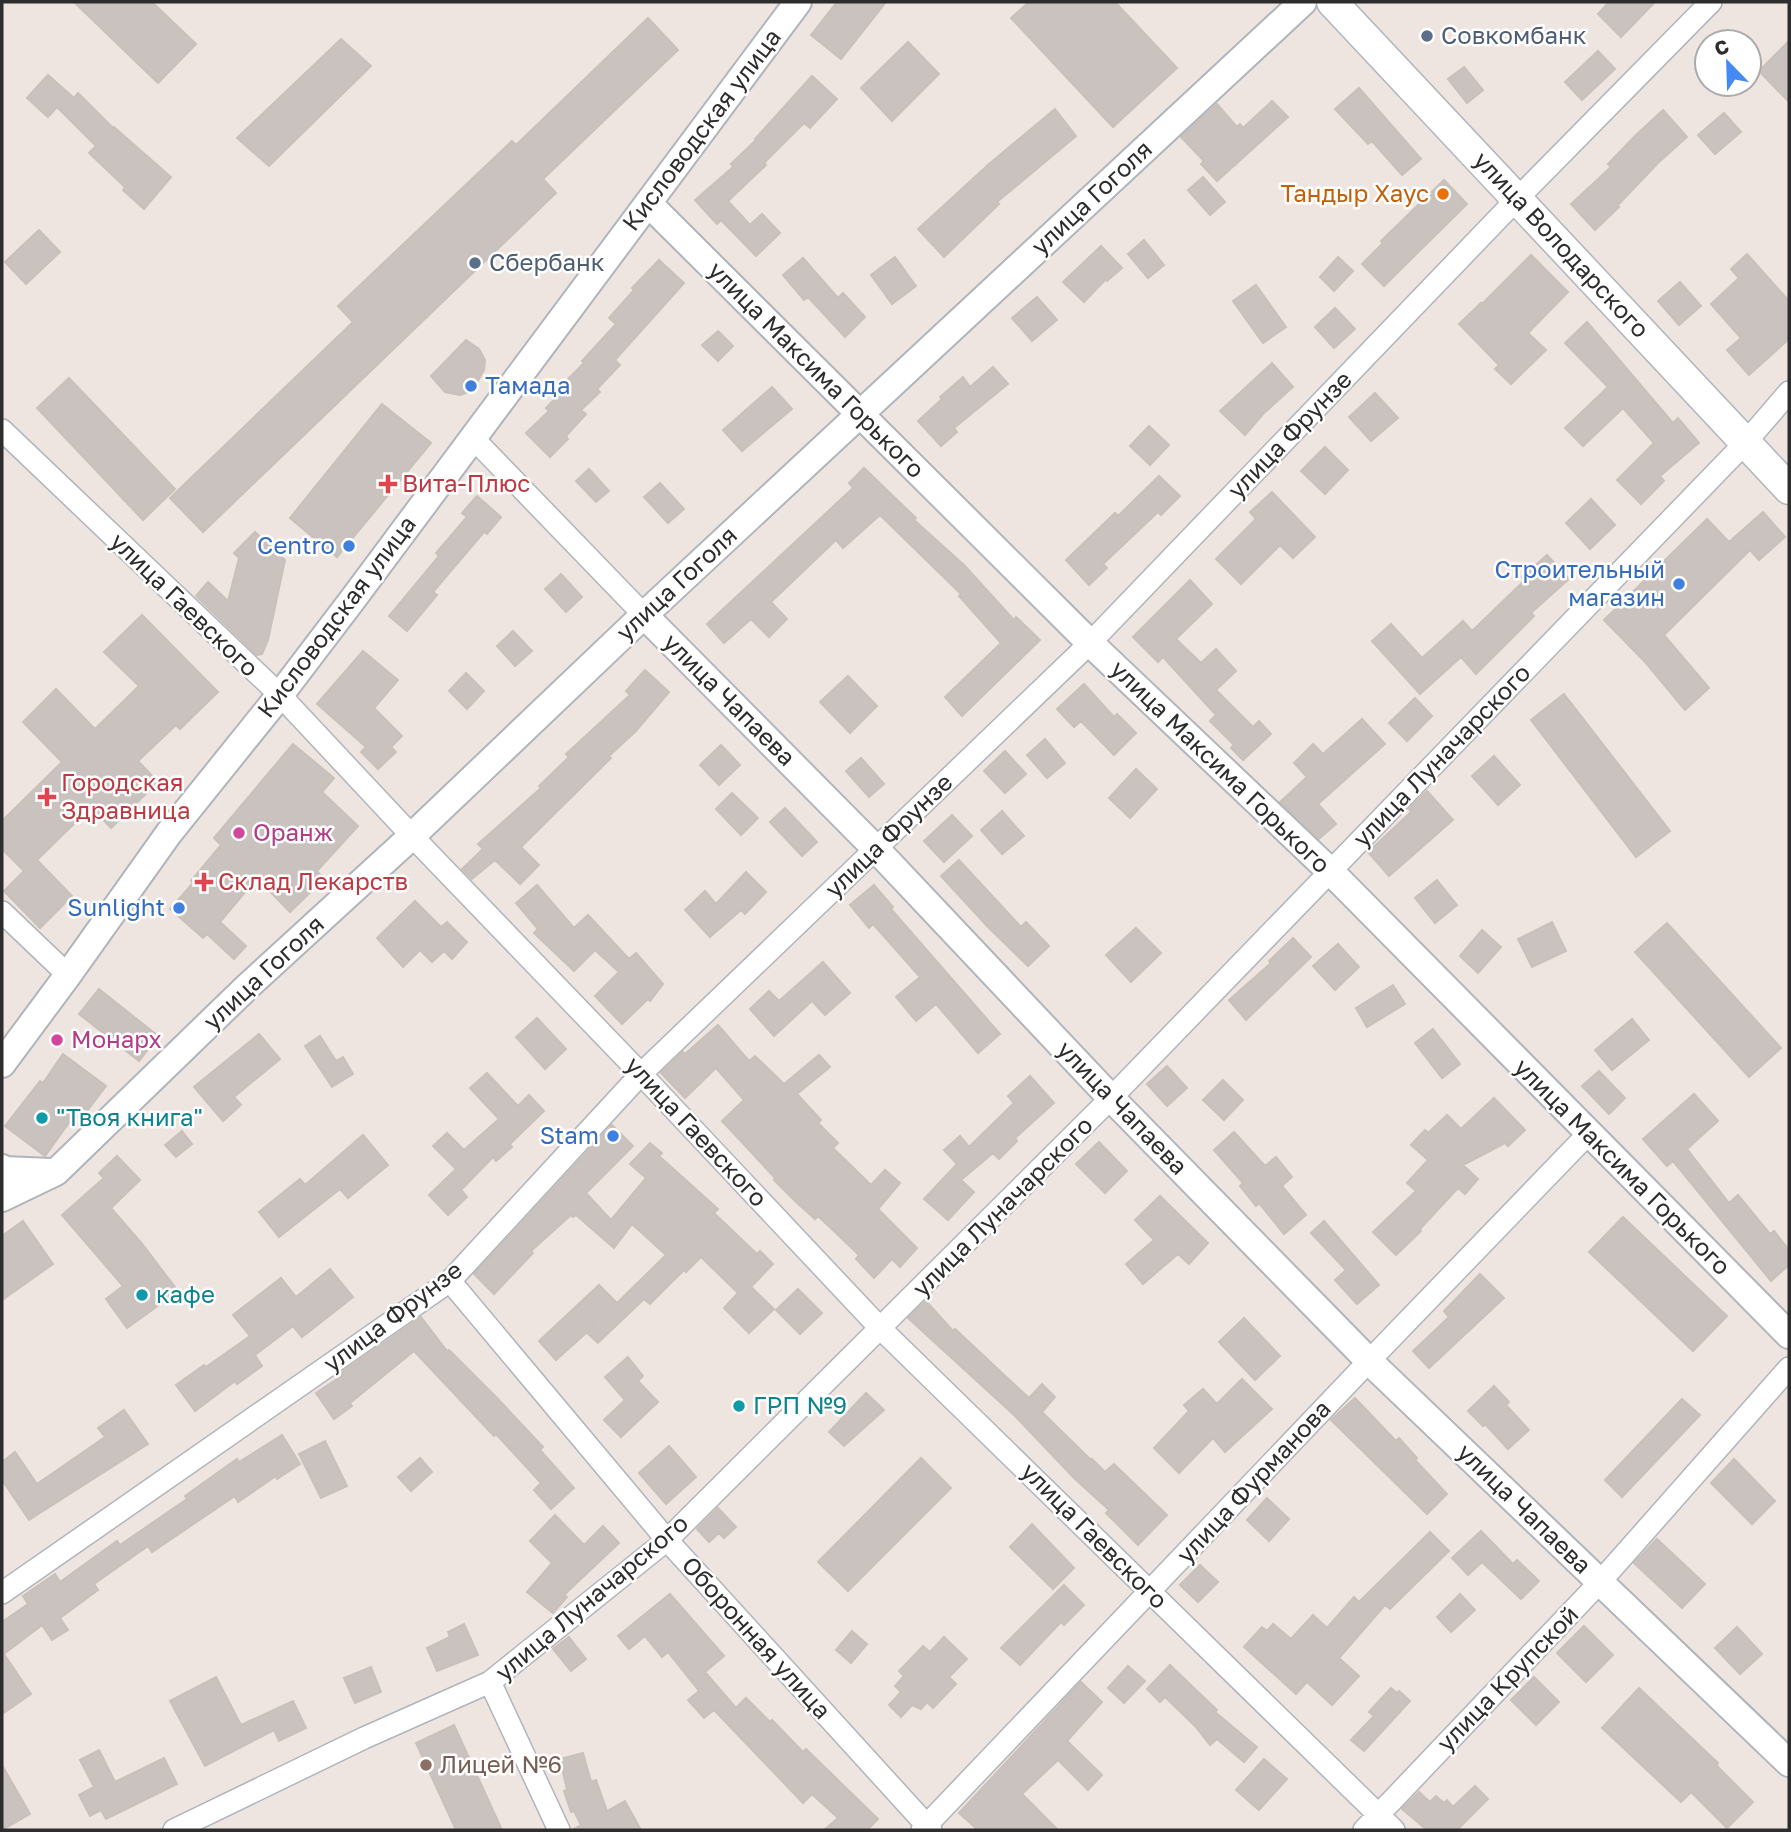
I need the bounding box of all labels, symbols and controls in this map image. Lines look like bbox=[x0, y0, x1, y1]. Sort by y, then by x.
place label: Совкомбанк bbox=[1441, 20, 1587, 49]
street label: Кисловодская улица bbox=[615, 22, 786, 236]
marker: Совкомбанк bbox=[1419, 28, 1435, 44]
north arrow bbox=[1693, 28, 1763, 98]
text: С bbox=[1710, 34, 1732, 60]
street label: улица Гоголя bbox=[1025, 134, 1157, 260]
street label: улица Володарского bbox=[1468, 145, 1656, 343]
place label: Тандыр Хаус bbox=[1281, 178, 1429, 207]
marker: Тандыр Хаус bbox=[1435, 186, 1451, 202]
place label: Сбербанк bbox=[489, 247, 605, 276]
marker: Сбербанк bbox=[467, 255, 483, 271]
street label: улица Максима Горького bbox=[703, 255, 931, 483]
street label: улица Фрунзе bbox=[1221, 364, 1357, 504]
place label: Тамада bbox=[485, 370, 570, 399]
marker: Тамада bbox=[463, 378, 479, 394]
place label: Вита-Плюс bbox=[402, 468, 530, 497]
marker: Вита-Плюс bbox=[380, 476, 396, 492]
street label: Кисловодская улица bbox=[250, 509, 421, 723]
street label: улица Гоголя bbox=[610, 520, 742, 646]
street label: улица Гаевского bbox=[105, 526, 265, 682]
place label: Centro bbox=[257, 530, 335, 559]
marker: Centro bbox=[341, 538, 357, 554]
place label: Строительный магазин bbox=[1494, 554, 1665, 611]
marker: Строительный магазин bbox=[1671, 576, 1687, 592]
street label: улица Чапаева bbox=[658, 627, 802, 771]
street label: улица Максима Горького bbox=[1105, 653, 1337, 878]
street label: улица Луначарского bbox=[1346, 658, 1536, 852]
place label: Городская Здравница bbox=[61, 767, 190, 824]
street label: улица Фрунзе bbox=[818, 767, 958, 903]
marker: Городская Здравница bbox=[39, 789, 55, 805]
place label: Оранж bbox=[253, 817, 333, 846]
marker: Оранж bbox=[231, 825, 247, 841]
place label: Склад Лекарств bbox=[218, 866, 408, 895]
marker: Склад Лекарств bbox=[196, 874, 212, 890]
place label: Sunlight bbox=[67, 892, 165, 921]
marker: Sunlight bbox=[171, 900, 187, 916]
street label: улица Гоголя bbox=[197, 909, 329, 1035]
place label: Монарх bbox=[71, 1024, 162, 1053]
marker: Монарх bbox=[49, 1032, 65, 1048]
street label: улица Чапаева bbox=[1052, 1034, 1194, 1180]
street label: улица Гаевского bbox=[620, 1050, 774, 1212]
street label: улица Максима Горького bbox=[1509, 1052, 1737, 1280]
place label: "Твоя книга" bbox=[56, 1102, 203, 1131]
marker: "Твоя книга" bbox=[34, 1110, 50, 1126]
street label: улица Луначарского bbox=[906, 1110, 1098, 1302]
place label: Stam bbox=[540, 1120, 599, 1149]
marker: Stam bbox=[605, 1128, 621, 1144]
street label: улица Фрунзе bbox=[317, 1254, 467, 1377]
place label: кафе bbox=[156, 1279, 215, 1308]
marker: кафе bbox=[134, 1287, 150, 1303]
place label: ГРП №9 bbox=[753, 1390, 847, 1419]
street label: улица Фурманова bbox=[1170, 1394, 1336, 1568]
marker: ГРП №9 bbox=[731, 1398, 747, 1414]
street label: улица Чапаева bbox=[1452, 1437, 1598, 1579]
street label: улица Гаевского bbox=[1016, 1456, 1174, 1614]
street label: улица Луначарского bbox=[489, 1508, 693, 1686]
street label: Оборонная улица bbox=[677, 1550, 838, 1724]
street label: улица Крупской bbox=[1430, 1599, 1584, 1757]
place label: Лицей №6 bbox=[440, 1749, 562, 1778]
marker: Лицей №6 bbox=[418, 1757, 434, 1773]

